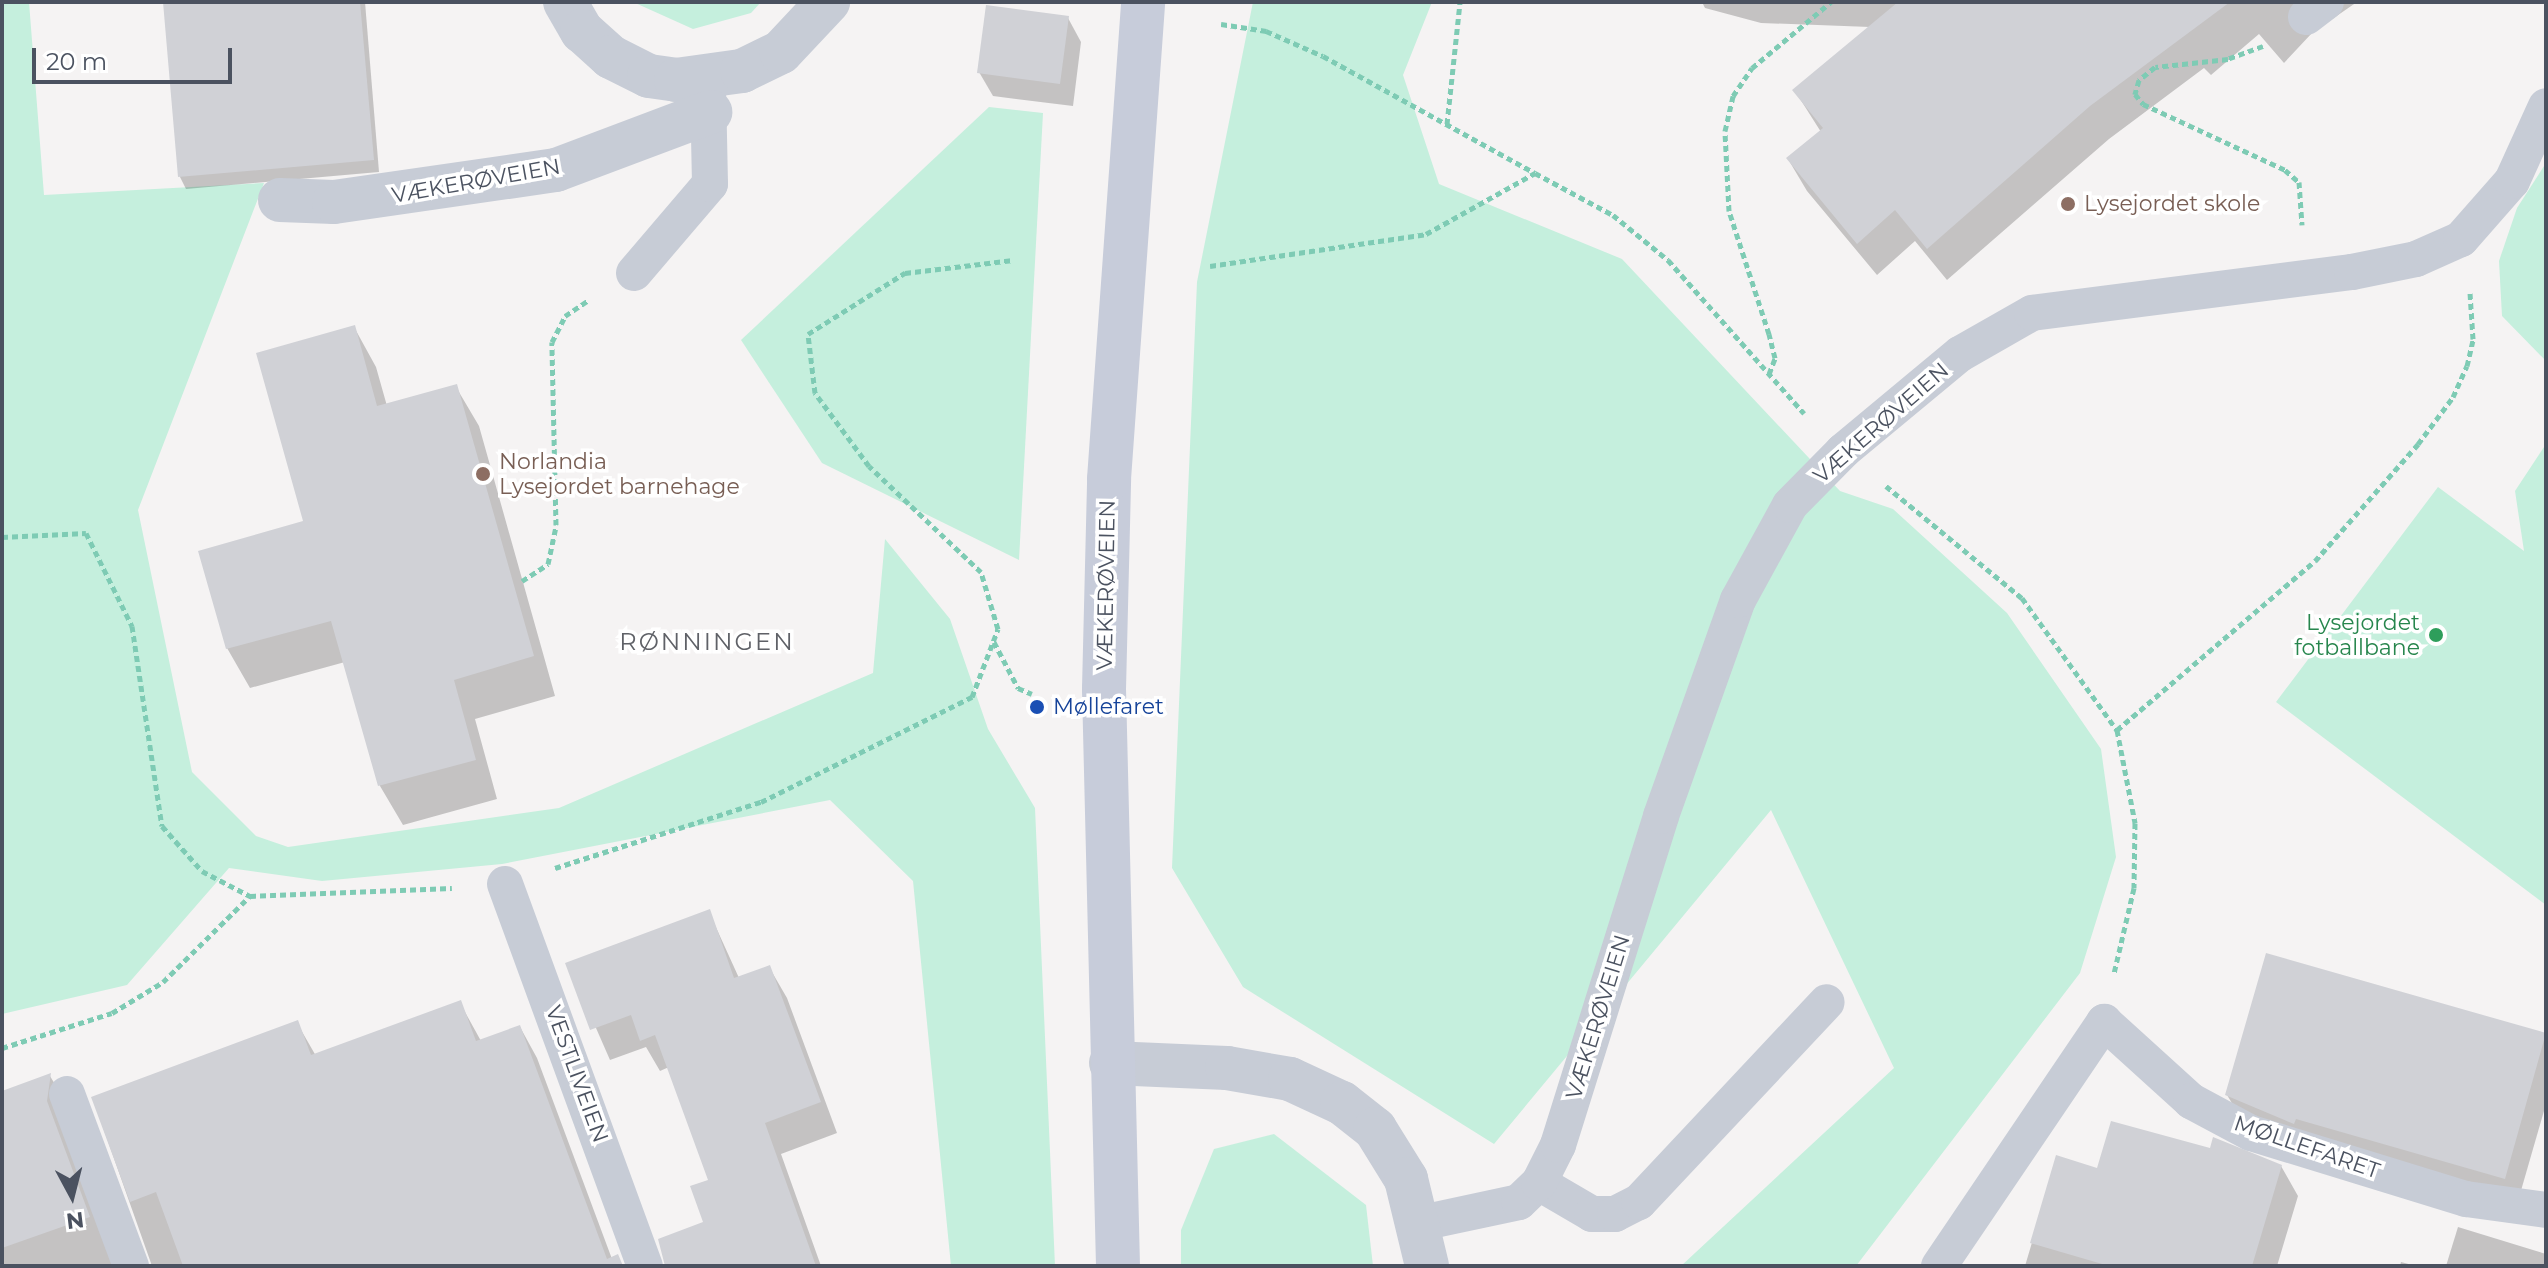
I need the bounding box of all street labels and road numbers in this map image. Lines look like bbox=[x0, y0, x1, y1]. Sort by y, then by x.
street label: VÆKERØVEIEN bbox=[390, 153, 562, 209]
street label: VÆKERØVEIEN bbox=[1808, 357, 1954, 489]
street label: VÆKERØVEIEN bbox=[1091, 500, 1121, 670]
street label: VÆKERØVEIEN bbox=[1560, 932, 1636, 1102]
street label: VESTLIVEIEN bbox=[540, 1002, 614, 1146]
street label: MØLLEFARET bbox=[2231, 1110, 2383, 1184]

